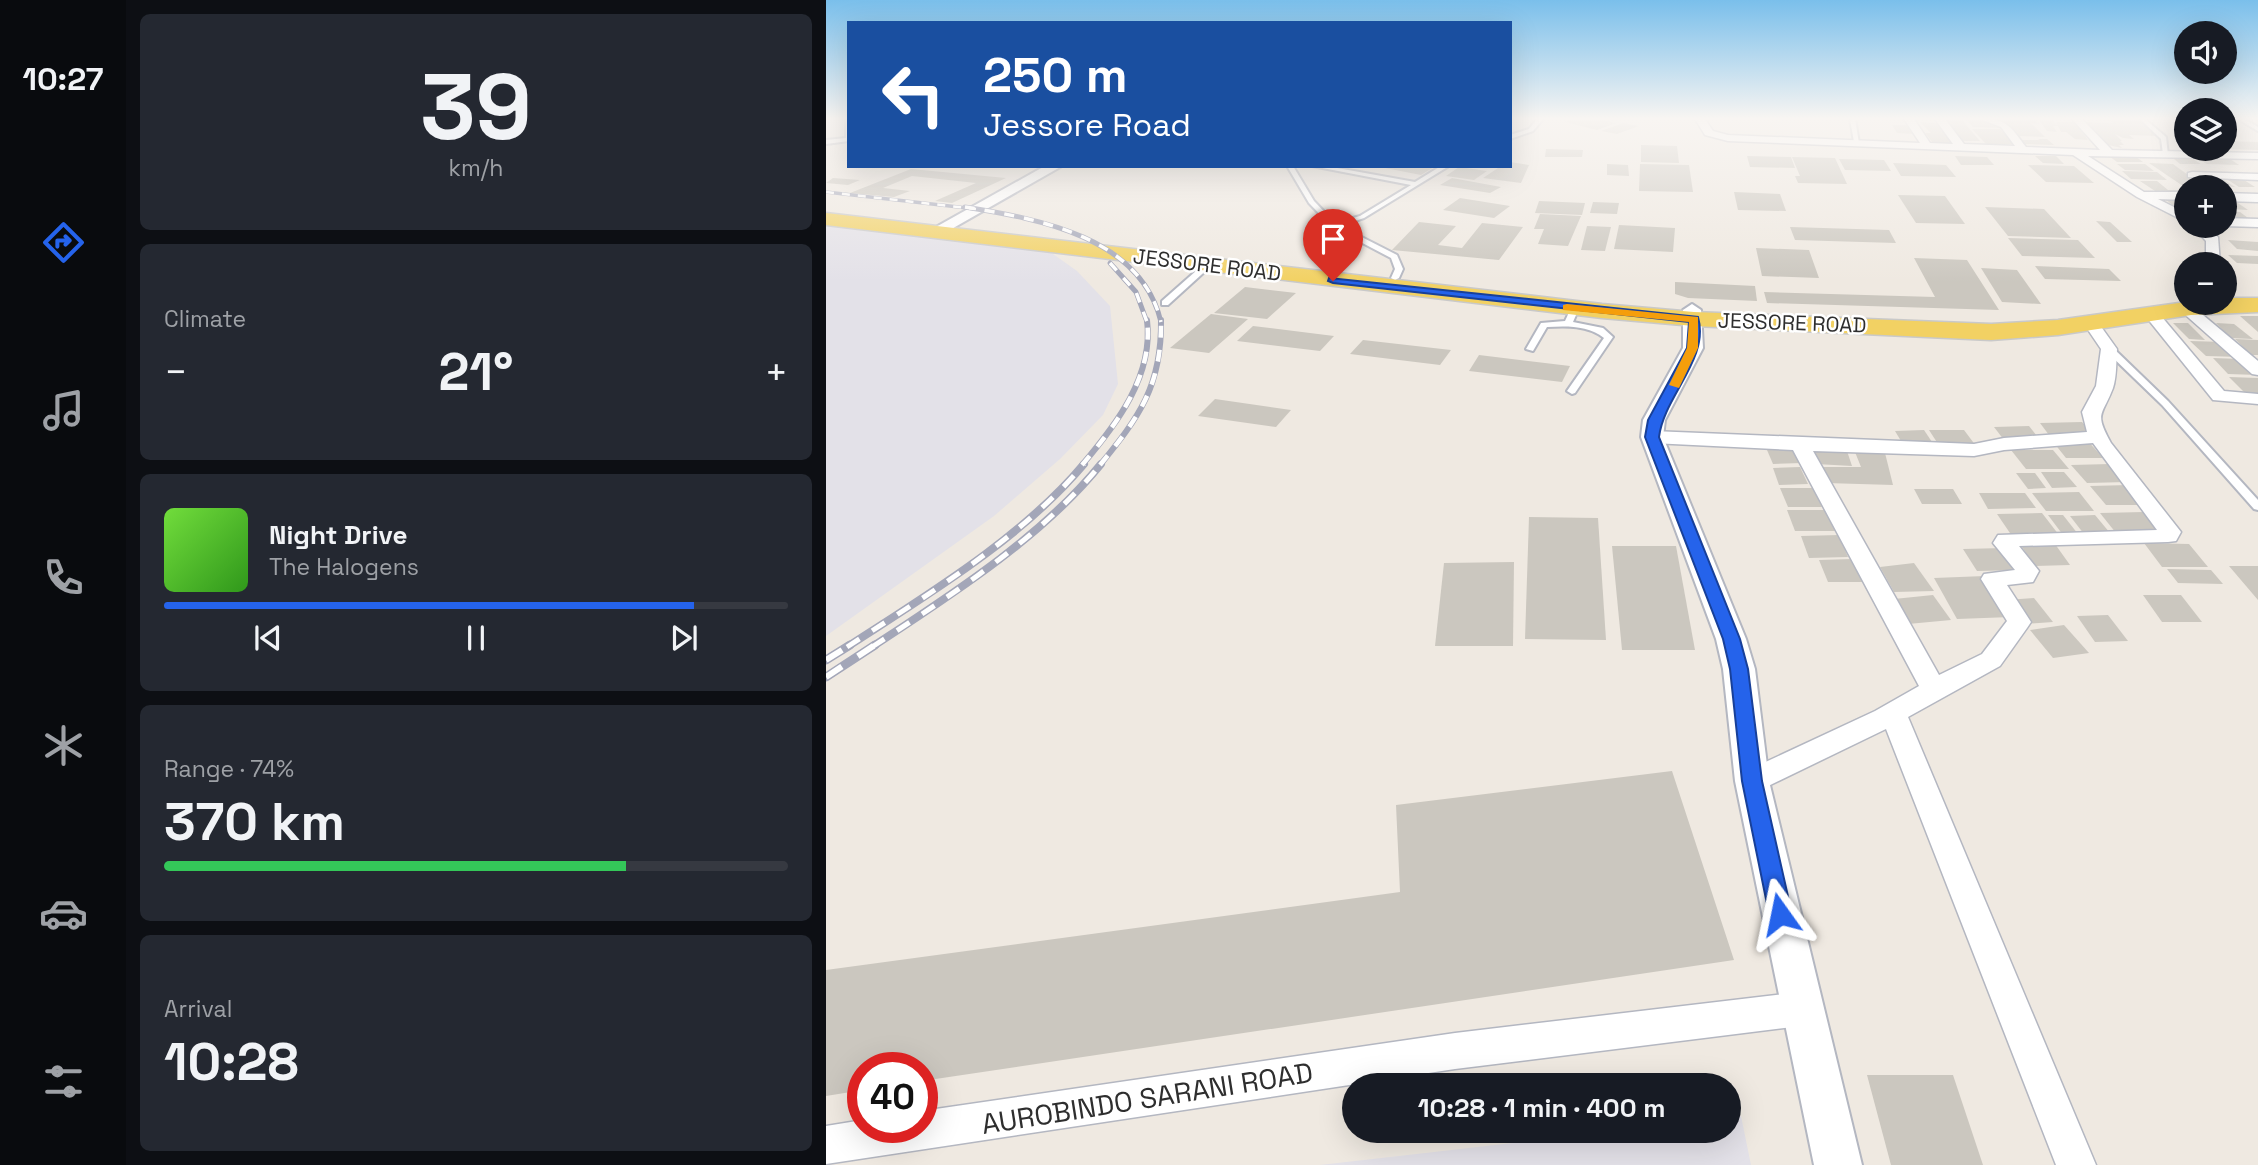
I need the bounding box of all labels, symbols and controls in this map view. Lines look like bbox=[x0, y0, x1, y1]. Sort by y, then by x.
map controls bbox=[2174, 21, 2237, 315]
button: sound bbox=[2174, 21, 2237, 84]
text: 250 m bbox=[983, 44, 1128, 106]
text: 39 bbox=[420, 49, 532, 166]
icon: left bbox=[868, 49, 959, 140]
text: 10:27 bbox=[22, 59, 104, 99]
button: layers bbox=[2174, 98, 2237, 161]
text: Jessore Road bbox=[983, 105, 1191, 145]
text: km/h bbox=[449, 153, 503, 183]
button: + bbox=[2174, 175, 2237, 238]
pin bbox=[1303, 209, 1363, 281]
icon: directions bbox=[39, 218, 88, 267]
icon: arrive bbox=[1314, 220, 1352, 258]
street label: JESSORE ROAD bbox=[1132, 242, 1283, 287]
button: − bbox=[2174, 252, 2237, 315]
text: Climate bbox=[164, 304, 246, 334]
street label: JESSORE ROAD bbox=[1717, 306, 1867, 339]
text: 21° bbox=[439, 339, 513, 405]
text: − bbox=[164, 348, 188, 396]
text: + bbox=[764, 348, 788, 396]
icon: music bbox=[39, 386, 88, 435]
text: Night Drive bbox=[269, 518, 407, 552]
text: The Halogens bbox=[269, 552, 419, 582]
icon: phone bbox=[39, 553, 88, 602]
icon: previous bbox=[249, 619, 287, 657]
icon: pause bbox=[457, 619, 495, 657]
icon: next bbox=[665, 619, 703, 657]
icon: climate bbox=[39, 721, 88, 770]
text: Range · 74% bbox=[164, 754, 294, 784]
text: 370 km bbox=[164, 789, 345, 855]
position arrow bbox=[1743, 877, 1817, 951]
icon: car bbox=[39, 889, 88, 938]
text: Arrival bbox=[164, 994, 232, 1024]
text: 10:28 bbox=[164, 1029, 299, 1095]
speed limit sign: 40 bbox=[847, 1052, 938, 1143]
street label: AUROBINDO SARANI ROAD bbox=[979, 1054, 1315, 1142]
icon: filters bbox=[39, 1057, 88, 1106]
text: 10:28 · 1 min · 400 m bbox=[1418, 1091, 1665, 1125]

